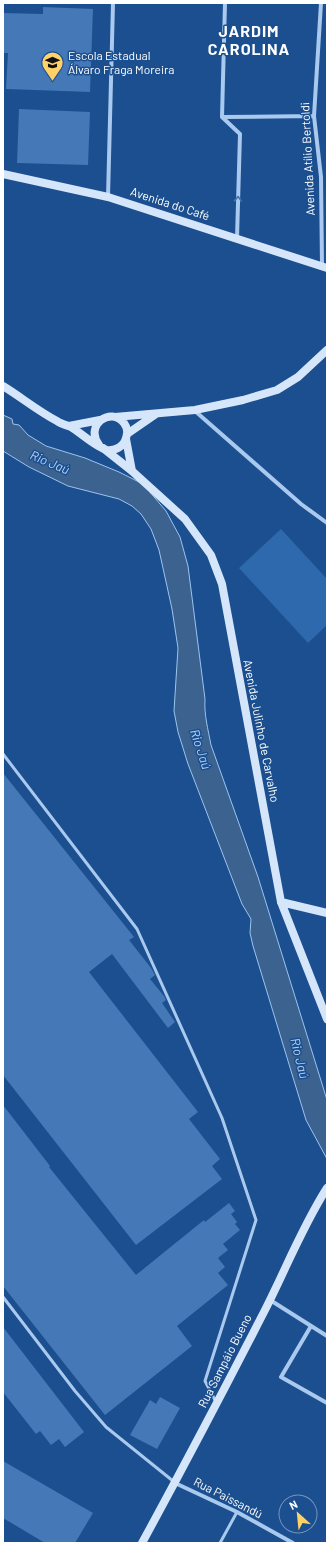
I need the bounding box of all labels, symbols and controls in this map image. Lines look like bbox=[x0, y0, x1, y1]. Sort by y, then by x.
district label: JARDIM CAROLINA bbox=[208, 21, 290, 58]
place label: Escola Estadual Álvaro Fraga Moreira bbox=[68, 48, 174, 76]
school or university icon: Escola Estadual Álvaro Fraga Moreira bbox=[39, 50, 65, 83]
street label: Avenida Atílio Bertoldi bbox=[297, 102, 317, 216]
street label: Avenida do Café bbox=[129, 184, 212, 222]
one-way arrow bbox=[234, 196, 242, 202]
water label: Rio Jaú bbox=[28, 447, 72, 478]
street label: Avenida Julinho de Carvalho bbox=[241, 658, 283, 803]
water label: Rio Jaú bbox=[187, 727, 215, 771]
water label: Rio Jaú bbox=[287, 1036, 313, 1080]
street label: Rua Sampáio Bueno bbox=[194, 1311, 254, 1410]
street label: Rua Paissandú bbox=[192, 1474, 265, 1520]
north arrow bbox=[278, 1494, 318, 1534]
text: N bbox=[287, 1497, 299, 1512]

